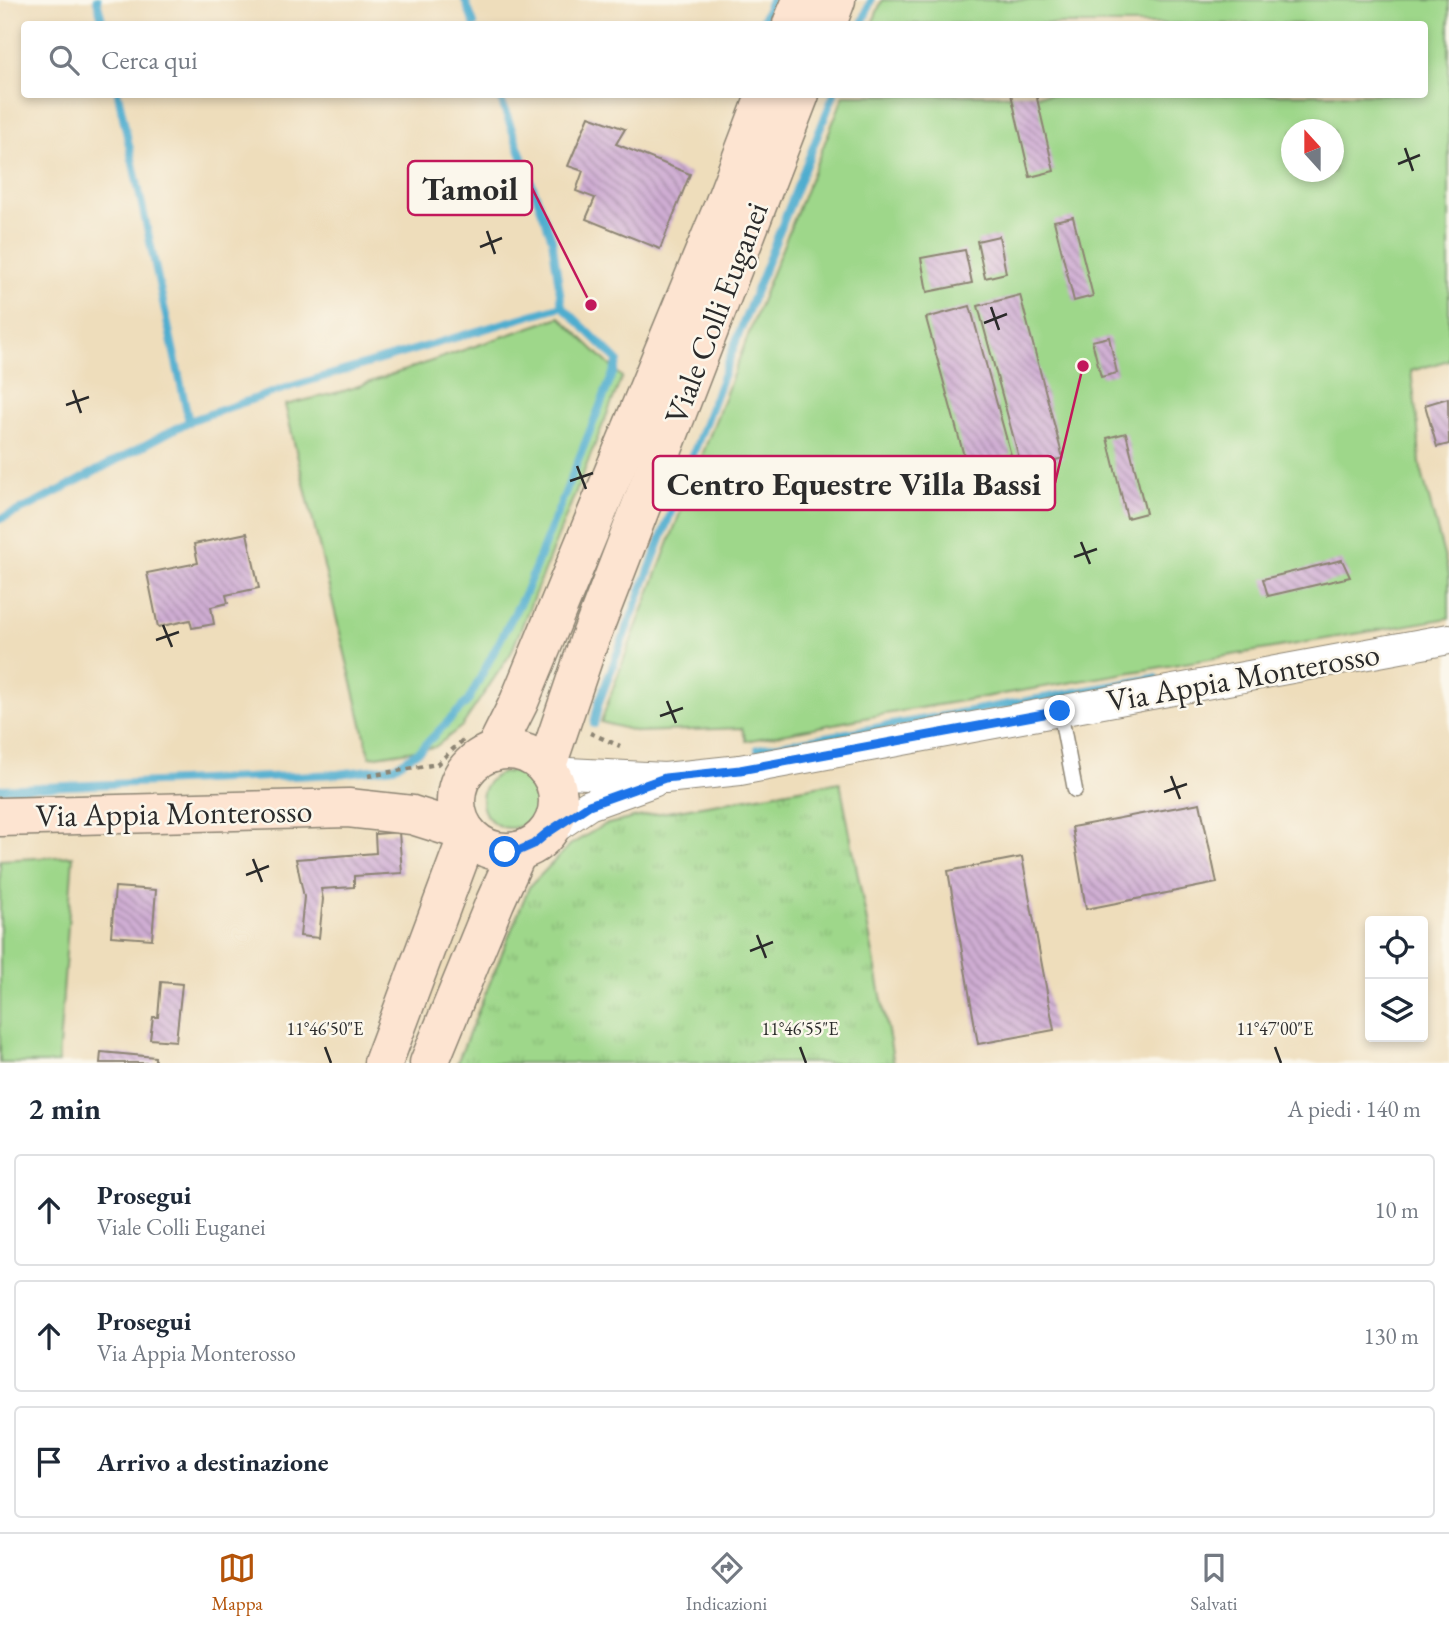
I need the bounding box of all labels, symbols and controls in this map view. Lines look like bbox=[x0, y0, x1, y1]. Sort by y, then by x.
search box bbox=[21, 21, 1428, 98]
icon: search bbox=[45, 41, 83, 79]
text: Cerca qui bbox=[101, 43, 198, 77]
north arrow bbox=[1281, 119, 1344, 182]
callout: Tamoil bbox=[408, 161, 532, 215]
text: Tamoil bbox=[422, 167, 518, 210]
street label: Viale Colli Euganei bbox=[654, 196, 778, 430]
callout: Centro Equestre Villa Bassi bbox=[653, 456, 1055, 510]
text: Centro Equestre Villa Bassi bbox=[667, 462, 1042, 505]
street label: Via Appia Monterosso bbox=[1103, 632, 1383, 722]
route end bbox=[1044, 695, 1075, 726]
street label: Via Appia Monterosso bbox=[35, 790, 313, 836]
route start bbox=[489, 836, 520, 867]
map controls bbox=[1365, 916, 1428, 1042]
button: locate bbox=[1365, 916, 1428, 979]
button: layers bbox=[1365, 979, 1428, 1042]
text: 11°46'50"E bbox=[287, 1017, 363, 1040]
text: 11°46'55"E bbox=[762, 1017, 838, 1040]
text: 11°47'00"E bbox=[1237, 1017, 1313, 1040]
text: 2 min bbox=[28, 1089, 101, 1128]
text: A piedi · 140 m bbox=[1287, 1094, 1421, 1124]
text: Prosegui bbox=[97, 1178, 192, 1212]
icon: ahead bbox=[30, 1191, 68, 1229]
text: 10 m bbox=[1374, 1195, 1419, 1225]
text: Viale Colli Euganei bbox=[97, 1212, 266, 1242]
text: Prosegui bbox=[97, 1304, 192, 1338]
icon: ahead bbox=[30, 1317, 68, 1355]
text: 130 m bbox=[1363, 1321, 1419, 1351]
text: Via Appia Monterosso bbox=[97, 1338, 296, 1368]
icon: arrive bbox=[30, 1443, 68, 1481]
text: Arrivo a destinazione bbox=[97, 1445, 329, 1479]
tab: Mappa bbox=[212, 1549, 263, 1616]
tab: Indicazioni bbox=[686, 1549, 767, 1616]
tab: Salvati bbox=[1190, 1549, 1237, 1616]

